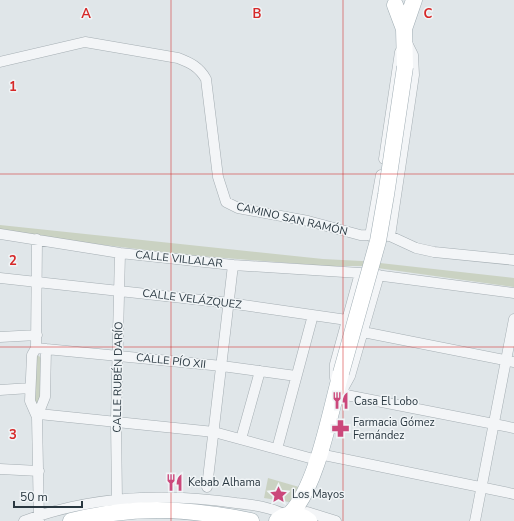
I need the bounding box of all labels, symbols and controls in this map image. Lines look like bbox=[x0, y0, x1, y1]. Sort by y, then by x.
text: A bbox=[81, 5, 91, 23]
text: B bbox=[253, 5, 262, 23]
text: C bbox=[424, 5, 433, 23]
text: 1 bbox=[9, 78, 17, 96]
street label: CAMINO SAN RAMÓN bbox=[235, 198, 349, 239]
street label: CALLE VILLALAR bbox=[135, 247, 224, 271]
text: 2 bbox=[9, 252, 17, 270]
street label: CALLE VELÁZQUEZ bbox=[142, 284, 243, 313]
street label: CALLE RUBÉN DARÍO bbox=[109, 321, 126, 433]
street label: CALLE PÍO XII bbox=[135, 349, 207, 372]
restaurant icon: Casa El Lobo bbox=[331, 391, 351, 411]
place label: Casa El Lobo bbox=[354, 394, 418, 409]
place label: Farmacia Gómez Fernández bbox=[353, 415, 435, 443]
pharmacy icon: Farmacia Gómez Fernández bbox=[330, 418, 350, 438]
text: 3 bbox=[9, 426, 17, 444]
restaurant icon: Kebab Alhama bbox=[165, 472, 185, 492]
place label: Kebab Alhama bbox=[188, 475, 261, 490]
scale bar bbox=[14, 483, 82, 509]
place icon: Los Mayos bbox=[269, 484, 289, 504]
place label: Los Mayos bbox=[292, 487, 344, 502]
text: 50 m bbox=[20, 489, 48, 505]

